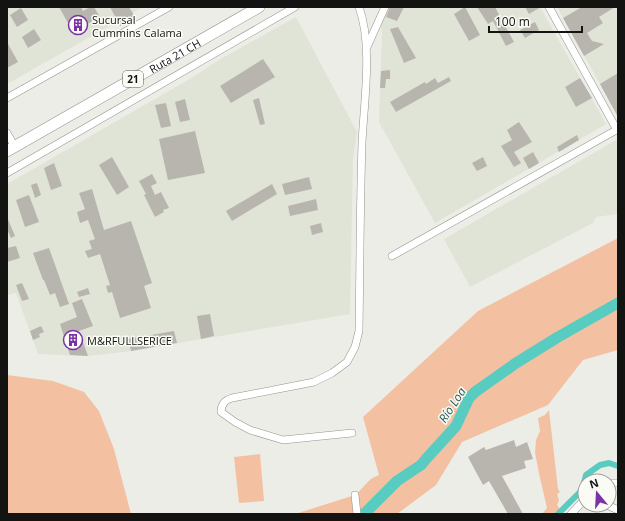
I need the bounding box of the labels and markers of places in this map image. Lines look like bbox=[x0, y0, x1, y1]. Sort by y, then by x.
place label: Sucursal Cummins Calama bbox=[92, 12, 182, 40]
building icon: Sucursal Cummins Calama bbox=[67, 14, 89, 36]
building icon: M&RFULLSERICE bbox=[62, 329, 84, 351]
place label: M&RFULLSERICE bbox=[87, 333, 172, 348]

